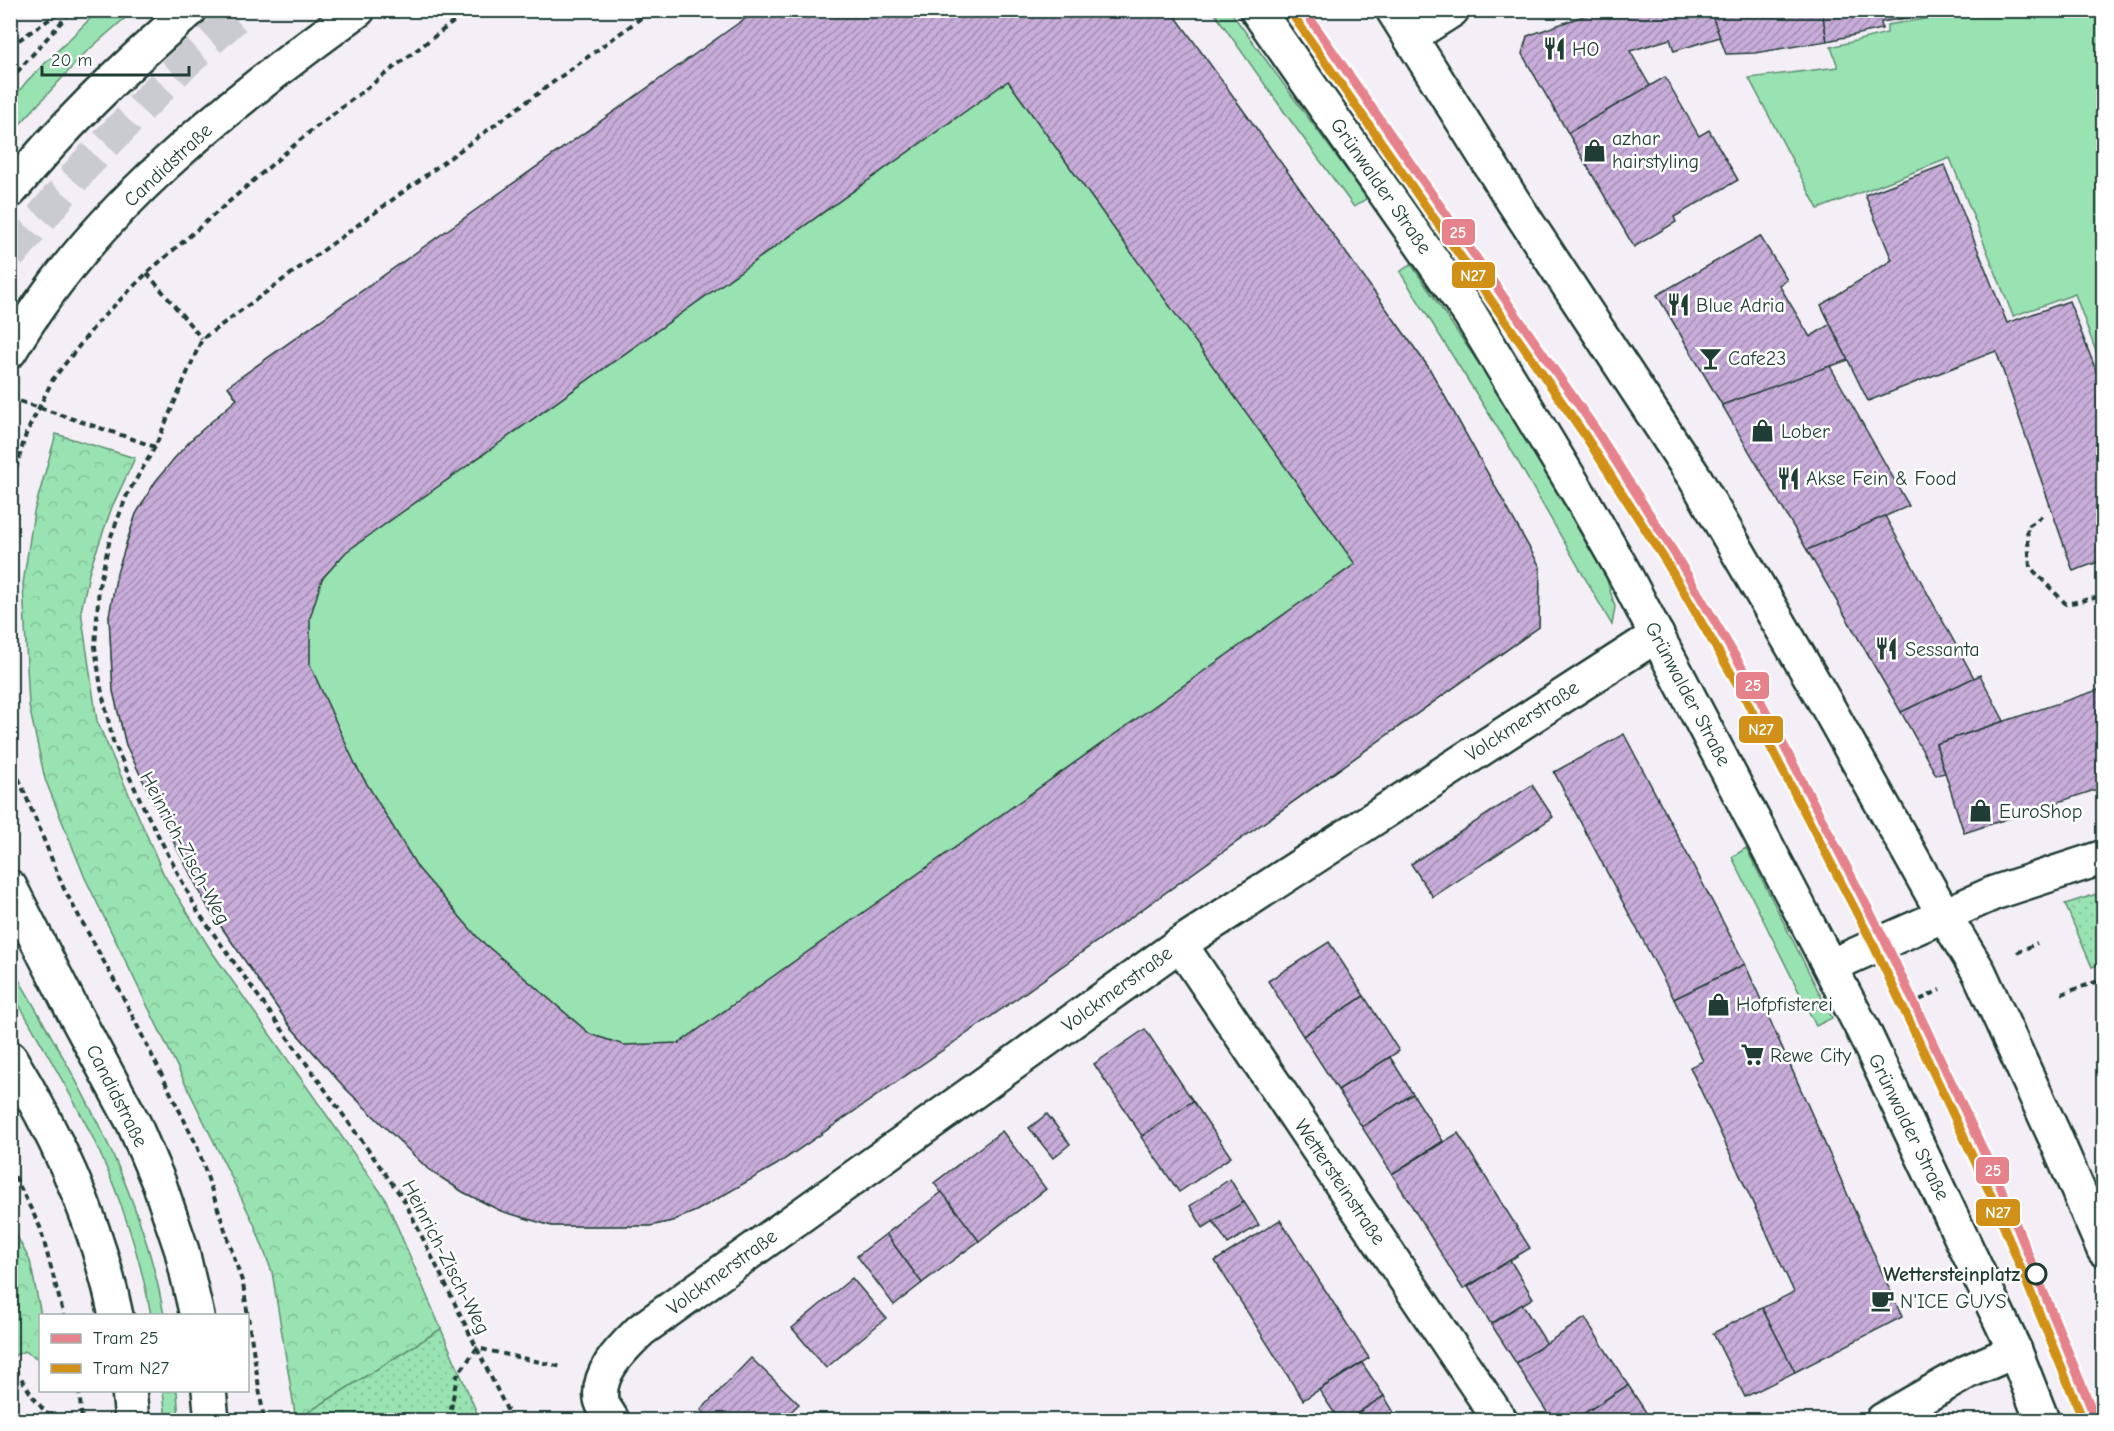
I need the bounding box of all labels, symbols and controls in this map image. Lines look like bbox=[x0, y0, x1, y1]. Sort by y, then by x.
restaurant icon: HO bbox=[1541, 36, 1567, 62]
place label: HO bbox=[1572, 38, 1599, 61]
scale bar bbox=[42, 39, 189, 77]
text: 20 m bbox=[51, 50, 92, 71]
street label: Grünwalder Straße bbox=[1326, 114, 1436, 258]
street label: Candidstraße bbox=[119, 118, 217, 212]
place label: azhar hairstyling bbox=[1612, 127, 1699, 173]
shop icon: azhar hairstyling bbox=[1581, 137, 1607, 163]
line badge: 25 bbox=[1441, 218, 1476, 246]
text: 25 bbox=[1450, 224, 1466, 242]
line badge: N27 bbox=[1451, 261, 1496, 289]
text: N27 bbox=[1460, 267, 1487, 285]
restaurant icon: Blue Adria bbox=[1665, 292, 1691, 318]
place label: Blue Adria bbox=[1696, 294, 1785, 317]
bar icon: Cafe23 bbox=[1697, 345, 1723, 371]
place label: Cafe23 bbox=[1728, 347, 1786, 370]
shop icon: Lober bbox=[1750, 418, 1776, 444]
place label: Lober bbox=[1781, 420, 1830, 443]
restaurant icon: Akse Fein & Food bbox=[1775, 465, 1801, 491]
place label: Akse Fein & Food bbox=[1806, 467, 1957, 490]
street label: Grünwalder Straße bbox=[1640, 618, 1736, 770]
restaurant icon: Sessanta bbox=[1874, 636, 1900, 662]
place label: Sessanta bbox=[1905, 638, 1979, 661]
line badge: 25 bbox=[1735, 671, 1770, 700]
street label: Volckmerstraße bbox=[1461, 676, 1583, 766]
text: 25 bbox=[1745, 677, 1761, 695]
line badge: N27 bbox=[1738, 715, 1784, 744]
text: N27 bbox=[1748, 721, 1775, 739]
street label: Heinrich-Zisch-Weg bbox=[135, 768, 235, 928]
shop icon: EuroShop bbox=[1968, 798, 1994, 824]
place label: EuroShop bbox=[1999, 800, 2082, 823]
street label: Volckmerstraße bbox=[1057, 941, 1177, 1037]
shop icon: Hofpfisterei bbox=[1705, 991, 1731, 1017]
place label: Hofpfisterei bbox=[1736, 993, 1833, 1016]
street label: Candidstraße bbox=[81, 1041, 153, 1151]
supermarket icon: Rewe City bbox=[1739, 1042, 1765, 1068]
place label: Rewe City bbox=[1770, 1044, 1852, 1067]
street label: Grünwalder Straße bbox=[1864, 1050, 1954, 1204]
street label: Wettersteinstraße bbox=[1290, 1115, 1390, 1249]
line badge: 25 bbox=[1975, 1156, 2010, 1185]
text: 25 bbox=[1985, 1162, 2001, 1180]
street label: Heinrich-Zisch-Weg bbox=[397, 1176, 495, 1338]
line badge: N27 bbox=[1975, 1198, 2021, 1227]
text: N27 bbox=[1985, 1204, 2012, 1222]
street label: Volckmerstraße bbox=[662, 1224, 782, 1320]
place label: Wettersteinplatz bbox=[1883, 1263, 2020, 1286]
marker: Wettersteinplatz bbox=[2025, 1263, 2047, 1285]
cafe icon: N'ICE GUYS bbox=[1869, 1288, 1895, 1314]
place label: N'ICE GUYS bbox=[1900, 1290, 2006, 1313]
legend bbox=[39, 1314, 249, 1392]
text: Tram 25 bbox=[93, 1328, 159, 1349]
text: Tram N27 bbox=[93, 1358, 170, 1379]

